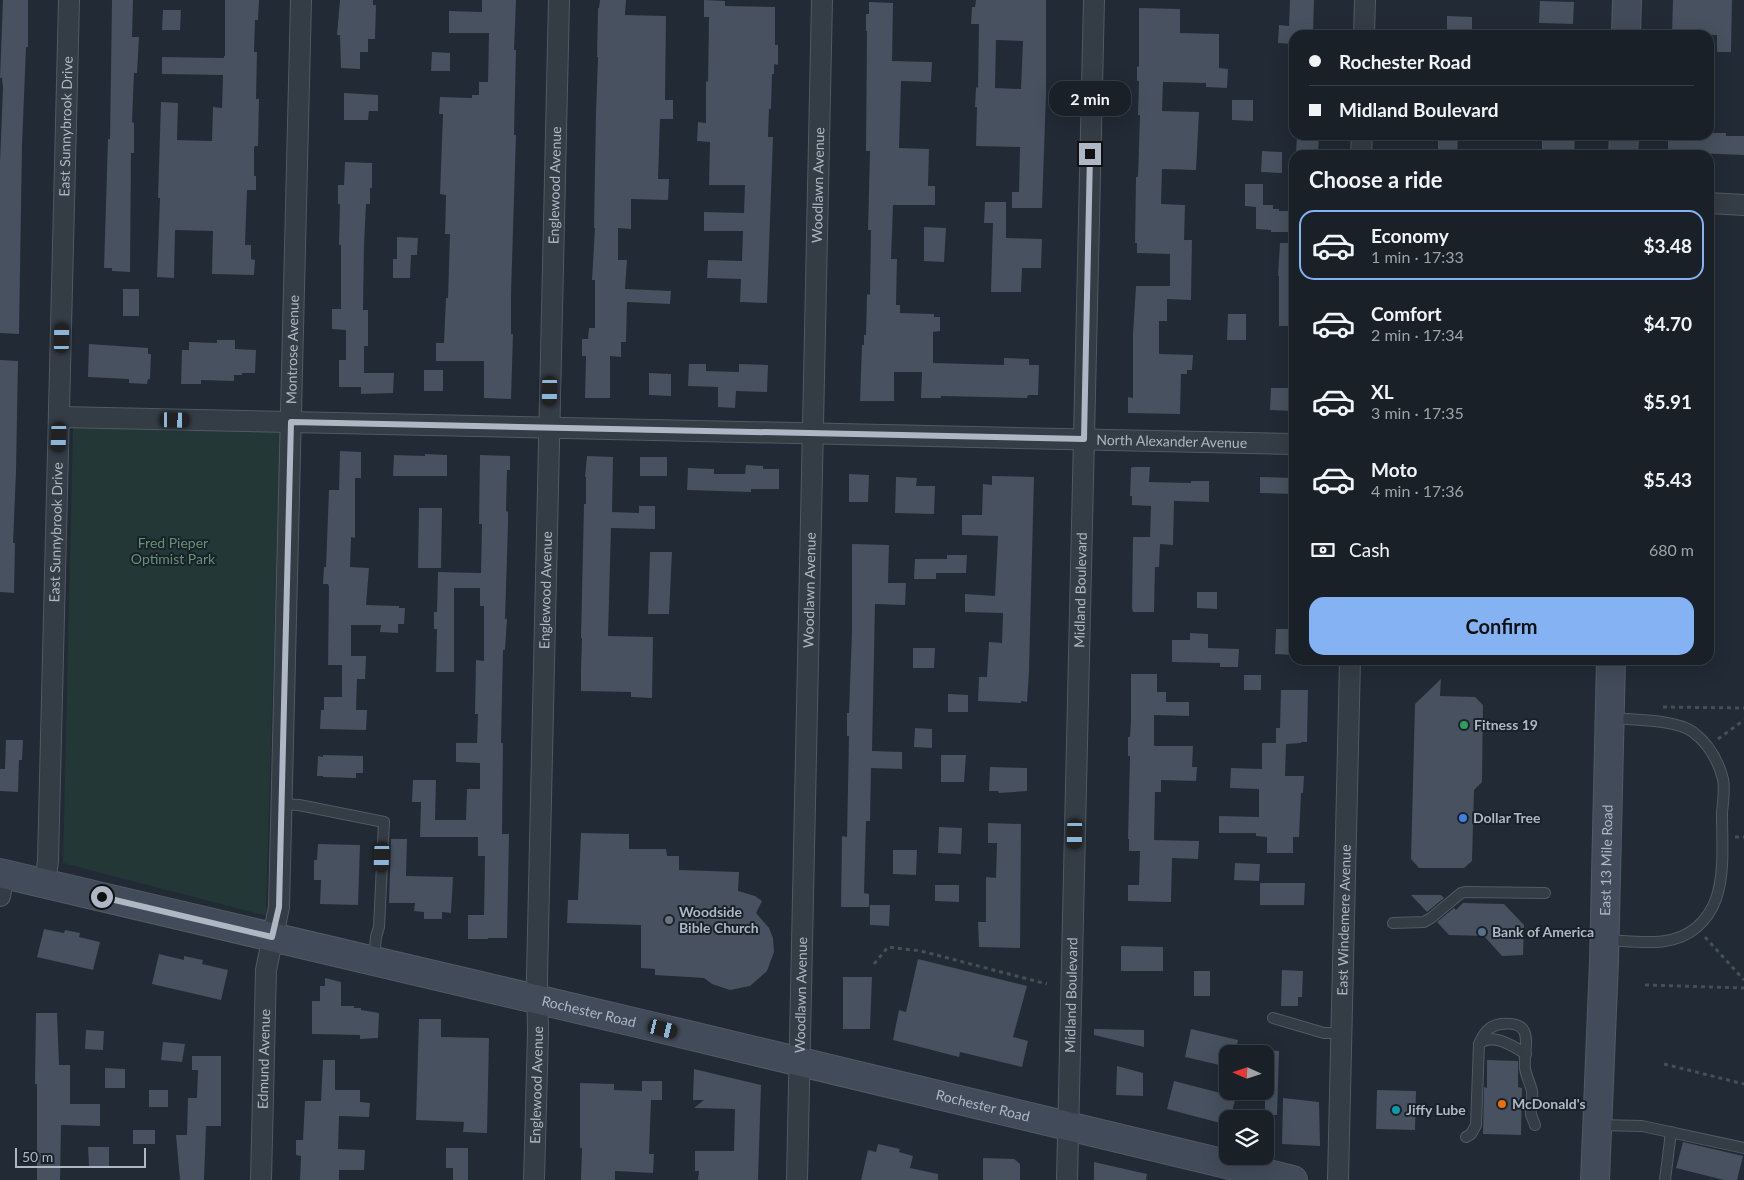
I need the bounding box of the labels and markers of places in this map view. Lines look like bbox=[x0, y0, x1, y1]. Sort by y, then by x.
place label: Fitness 19 bbox=[1474, 716, 1538, 733]
marker: Fitness 19 bbox=[1458, 719, 1470, 731]
place label: Dollar Tree bbox=[1473, 809, 1541, 826]
marker: Dollar Tree bbox=[1457, 812, 1469, 824]
place label: Woodside Bible Church bbox=[679, 903, 759, 936]
marker: Woodside Bible Church bbox=[663, 914, 675, 926]
place label: Bank of America bbox=[1492, 923, 1594, 940]
marker: Bank of America bbox=[1476, 926, 1488, 938]
place label: McDonald's bbox=[1512, 1095, 1586, 1112]
marker: McDonald's bbox=[1496, 1098, 1508, 1110]
place label: Jiffy Lube bbox=[1406, 1101, 1466, 1118]
marker: Jiffy Lube bbox=[1390, 1104, 1402, 1116]

